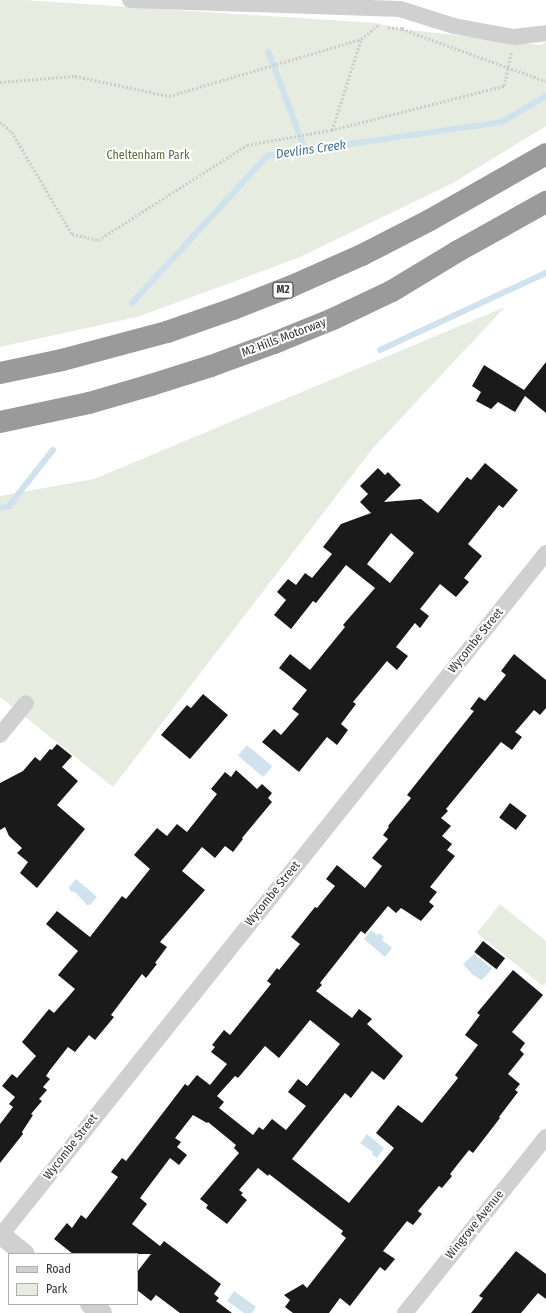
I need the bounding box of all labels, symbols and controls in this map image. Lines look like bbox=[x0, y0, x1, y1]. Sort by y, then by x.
water label: Devlins Creek bbox=[275, 137, 347, 163]
park label: Cheltenham Park bbox=[107, 149, 189, 163]
road number: M2 bbox=[272, 281, 294, 299]
street label: M2 Hills Motorway bbox=[240, 315, 328, 361]
street label: Wycombe Street bbox=[445, 606, 507, 676]
street label: Wycombe Street bbox=[242, 859, 304, 929]
street label: Wycombe Street bbox=[41, 1111, 101, 1183]
street label: Wingrove Avenue bbox=[443, 1188, 507, 1262]
legend bbox=[8, 1253, 138, 1305]
text: Road bbox=[46, 1262, 71, 1276]
text: Park bbox=[46, 1282, 67, 1296]

